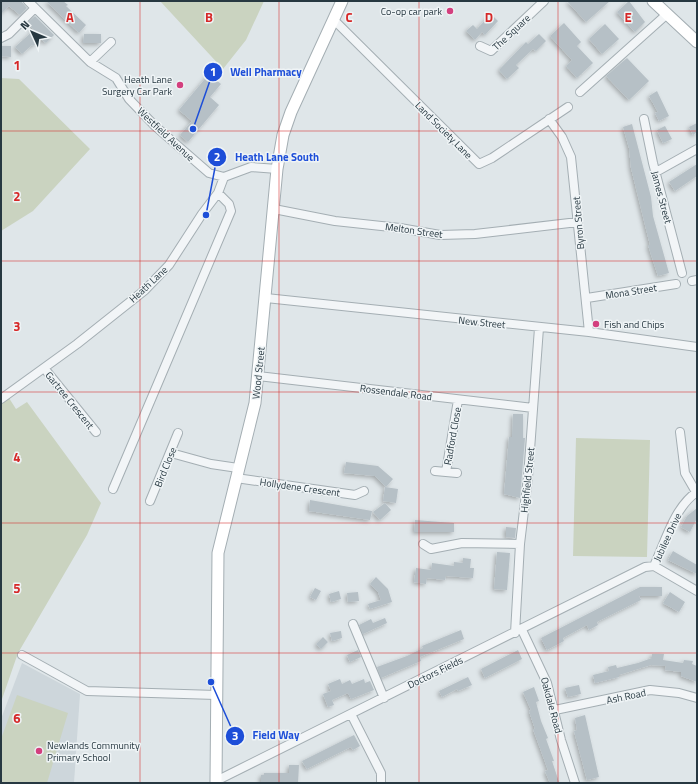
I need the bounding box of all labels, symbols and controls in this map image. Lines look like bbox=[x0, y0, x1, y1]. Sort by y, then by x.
place label: Co-op car park bbox=[381, 4, 442, 19]
marker: Co-op car park bbox=[445, 6, 455, 16]
text: A bbox=[66, 7, 74, 27]
text: B bbox=[205, 7, 213, 27]
text: C bbox=[345, 7, 353, 27]
text: D bbox=[485, 7, 493, 27]
text: E bbox=[624, 7, 632, 27]
street label: The Square bbox=[489, 11, 534, 54]
north arrow bbox=[12, 12, 52, 52]
text: N bbox=[16, 17, 33, 33]
text: 1 bbox=[13, 55, 21, 75]
callout: Well Pharmacy bbox=[203, 60, 310, 83]
text: 1 bbox=[210, 62, 216, 81]
text: Well Pharmacy bbox=[230, 64, 302, 80]
place label: Heath Lane Surgery Car Park bbox=[102, 72, 172, 99]
marker: Heath Lane Surgery Car Park bbox=[175, 80, 185, 90]
street label: Land Society Lane bbox=[412, 98, 476, 162]
street label: Westfield Avenue bbox=[134, 104, 198, 165]
callout: Heath Lane South bbox=[207, 145, 327, 168]
text: 2 bbox=[214, 147, 220, 166]
text: Heath Lane South bbox=[235, 149, 319, 165]
street label: James Street bbox=[647, 169, 676, 226]
text: 2 bbox=[13, 186, 21, 206]
street label: Byron Street bbox=[569, 195, 588, 250]
street label: Melton Street bbox=[384, 219, 444, 242]
street label: Heath Lane bbox=[126, 262, 171, 306]
street label: Mona Street bbox=[604, 280, 658, 303]
street label: New Street bbox=[458, 313, 507, 332]
text: 3 bbox=[13, 316, 21, 336]
place label: Fish and Chips bbox=[604, 317, 665, 332]
marker: Fish and Chips bbox=[591, 319, 601, 329]
street label: Wood Street bbox=[248, 346, 269, 400]
street label: Gartree Crescent bbox=[42, 368, 98, 433]
street label: Rossendale Road bbox=[359, 381, 433, 404]
street label: Radford Close bbox=[440, 406, 465, 466]
street label: Bird Close bbox=[151, 445, 180, 489]
street label: Highfield Street bbox=[517, 446, 538, 513]
text: 4 bbox=[13, 447, 21, 467]
street label: Hollydene Crescent bbox=[259, 474, 342, 501]
street label: Jubilee Drive bbox=[650, 510, 685, 564]
text: 5 bbox=[13, 578, 21, 598]
street label: Doctors Fields bbox=[405, 652, 466, 692]
street label: Oakdale Road bbox=[537, 675, 566, 735]
street label: Ash Road bbox=[605, 685, 647, 708]
text: 6 bbox=[13, 708, 21, 728]
callout: Field Way bbox=[225, 724, 308, 747]
text: 3 bbox=[232, 726, 238, 745]
text: Field Way bbox=[253, 727, 300, 743]
place label: Newlands Community Primary School bbox=[47, 738, 140, 765]
marker: Newlands Community Primary School bbox=[34, 746, 44, 756]

